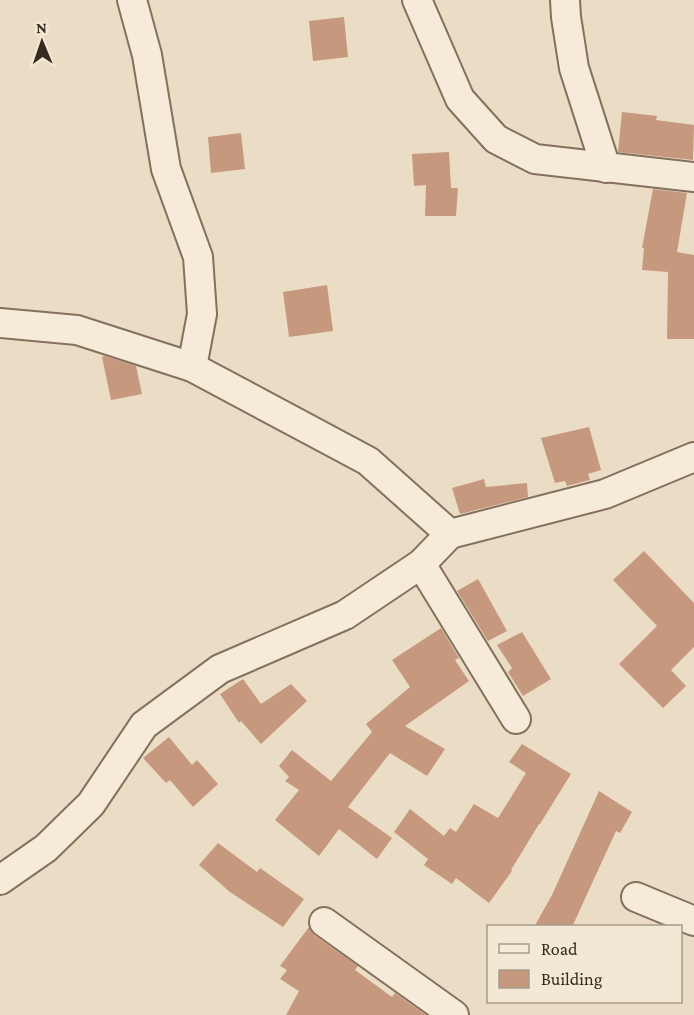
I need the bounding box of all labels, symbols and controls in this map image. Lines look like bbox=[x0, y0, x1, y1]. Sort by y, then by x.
north arrow bbox=[12, 12, 72, 72]
text: N bbox=[36, 19, 47, 36]
legend bbox=[487, 925, 682, 1003]
text: Road bbox=[541, 939, 578, 959]
text: Building bbox=[541, 969, 603, 989]

